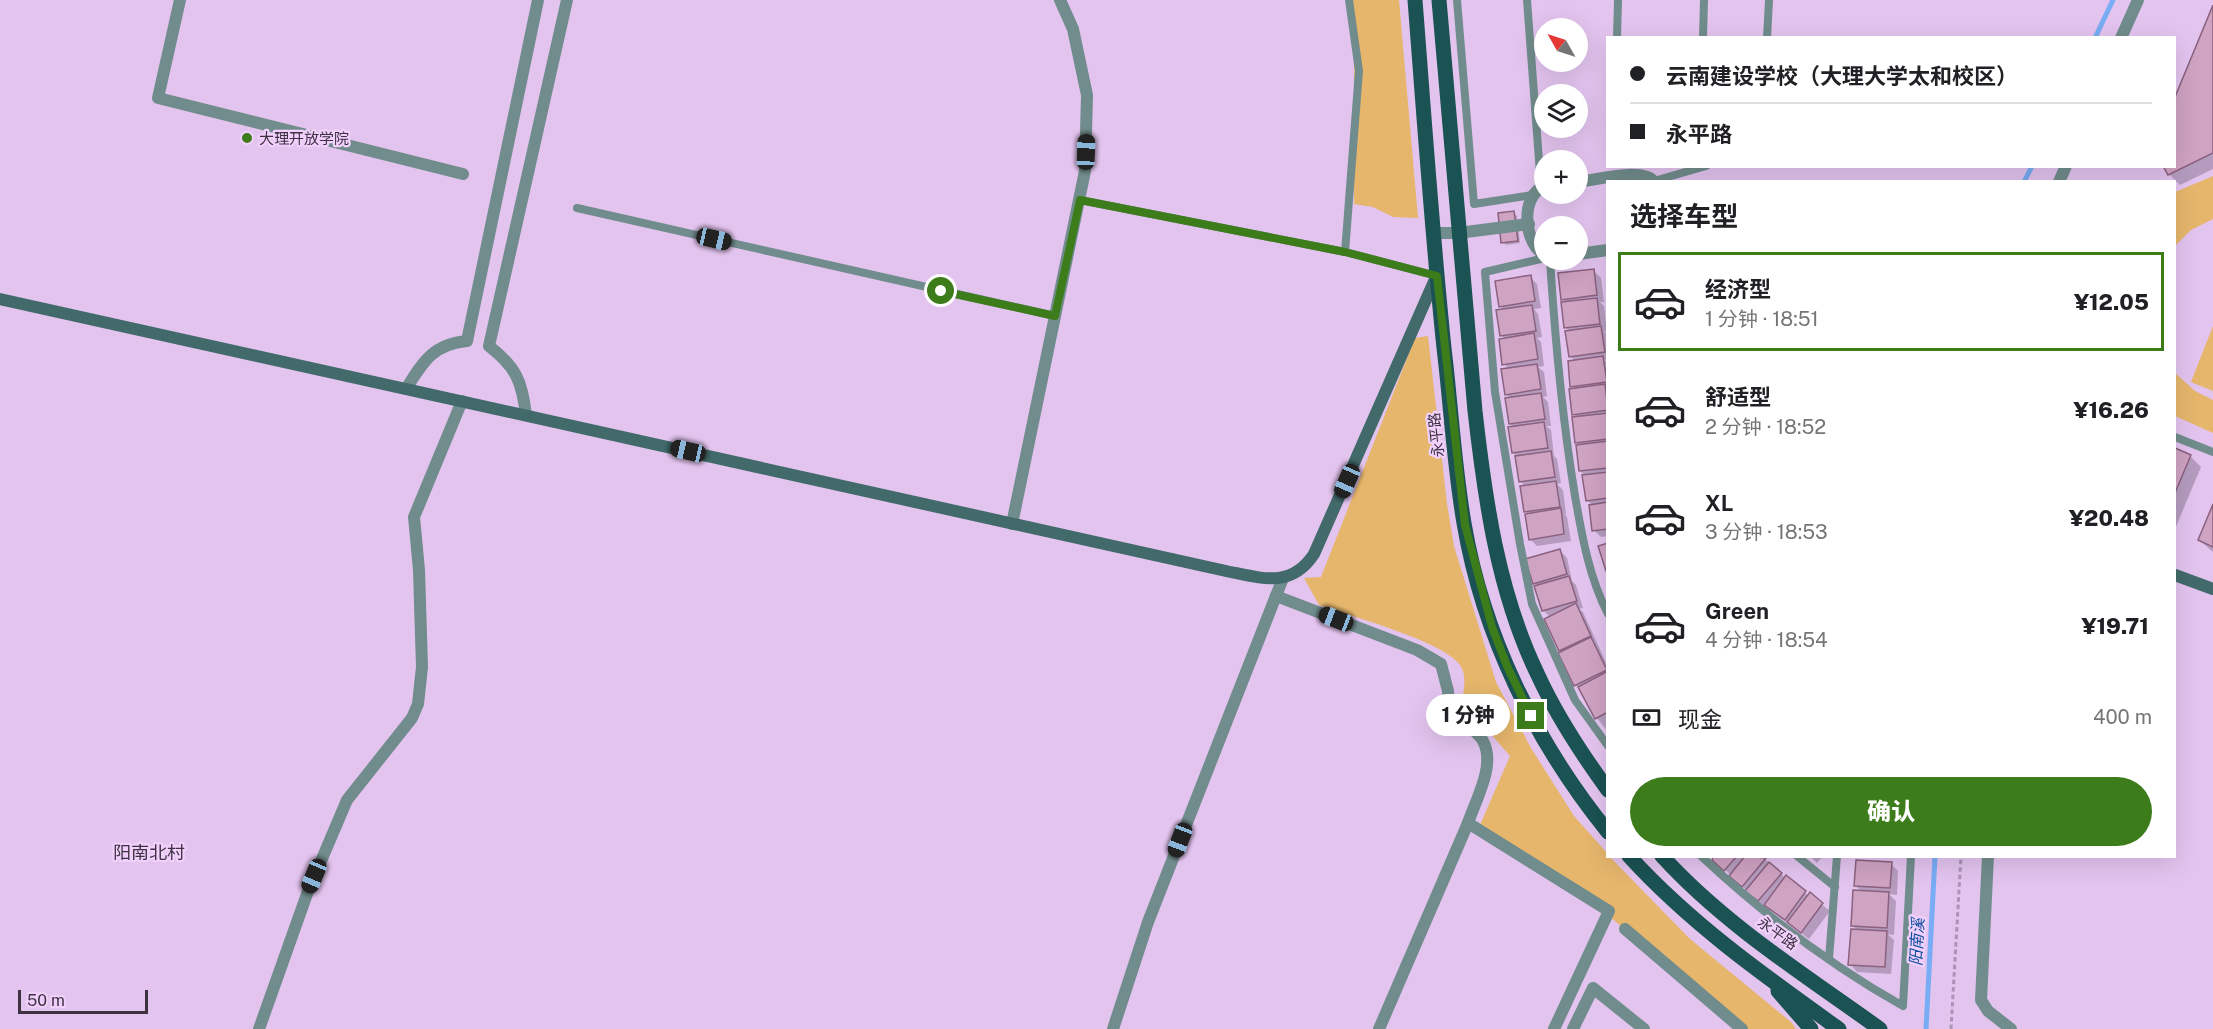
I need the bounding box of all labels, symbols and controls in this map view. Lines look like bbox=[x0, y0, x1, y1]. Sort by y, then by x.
north arrow bbox=[1534, 18, 1588, 72]
map controls bbox=[1534, 18, 1588, 270]
text: 云南建设学校（大理大学太和校区） bbox=[1666, 63, 2018, 89]
button: layers bbox=[1534, 84, 1588, 138]
text: 永平路 bbox=[1666, 121, 1732, 147]
place label: 大理开放学院 bbox=[259, 130, 349, 147]
marker: 大理开放学院 bbox=[240, 131, 254, 145]
car bbox=[1076, 134, 1096, 170]
button: + bbox=[1534, 150, 1588, 204]
text: 选择车型 bbox=[1630, 200, 1738, 232]
button: − bbox=[1534, 216, 1588, 270]
car bbox=[694, 226, 734, 252]
icon: car bbox=[1633, 275, 1687, 329]
text: 经济型 bbox=[1705, 276, 1771, 302]
route start bbox=[927, 277, 954, 304]
text: ¥12.05 bbox=[2074, 289, 2149, 315]
text: 1 分钟 · 18:51 bbox=[1705, 307, 1819, 331]
icon: car bbox=[1633, 383, 1687, 437]
text: 舒适型 bbox=[1705, 384, 1771, 410]
text: ¥16.26 bbox=[2073, 397, 2149, 423]
street label: 永平路 bbox=[1425, 412, 1447, 458]
text: 2 分钟 · 18:52 bbox=[1705, 415, 1826, 439]
car bbox=[668, 438, 708, 464]
car bbox=[1331, 461, 1363, 501]
text: XL bbox=[1705, 490, 1733, 516]
icon: car bbox=[1633, 491, 1687, 545]
text: ¥20.48 bbox=[2069, 505, 2149, 531]
text: 3 分钟 · 18:53 bbox=[1705, 520, 1828, 544]
text: Green bbox=[1705, 598, 1769, 624]
icon: car bbox=[1633, 599, 1687, 653]
car bbox=[1316, 604, 1356, 634]
text: ¥19.71 bbox=[2082, 613, 2149, 639]
text: 4 分钟 · 18:54 bbox=[1705, 628, 1828, 652]
callout: 1 分钟 bbox=[1426, 695, 1510, 737]
icon: cash bbox=[1630, 701, 1663, 734]
route end bbox=[1517, 702, 1544, 729]
text: 1 分钟 bbox=[1441, 703, 1495, 727]
text: 400 m bbox=[2093, 705, 2152, 729]
text: 现金 bbox=[1678, 706, 1722, 732]
button: 确认 bbox=[1630, 777, 2152, 846]
car bbox=[1165, 820, 1195, 860]
district label: 阳南北村 bbox=[113, 842, 185, 863]
car bbox=[299, 856, 329, 896]
street label: 永平路 bbox=[1755, 913, 1801, 953]
water label: 阳南溪 bbox=[1906, 916, 1928, 966]
scale bar bbox=[18, 987, 148, 1014]
text: 50 m bbox=[27, 991, 65, 1010]

